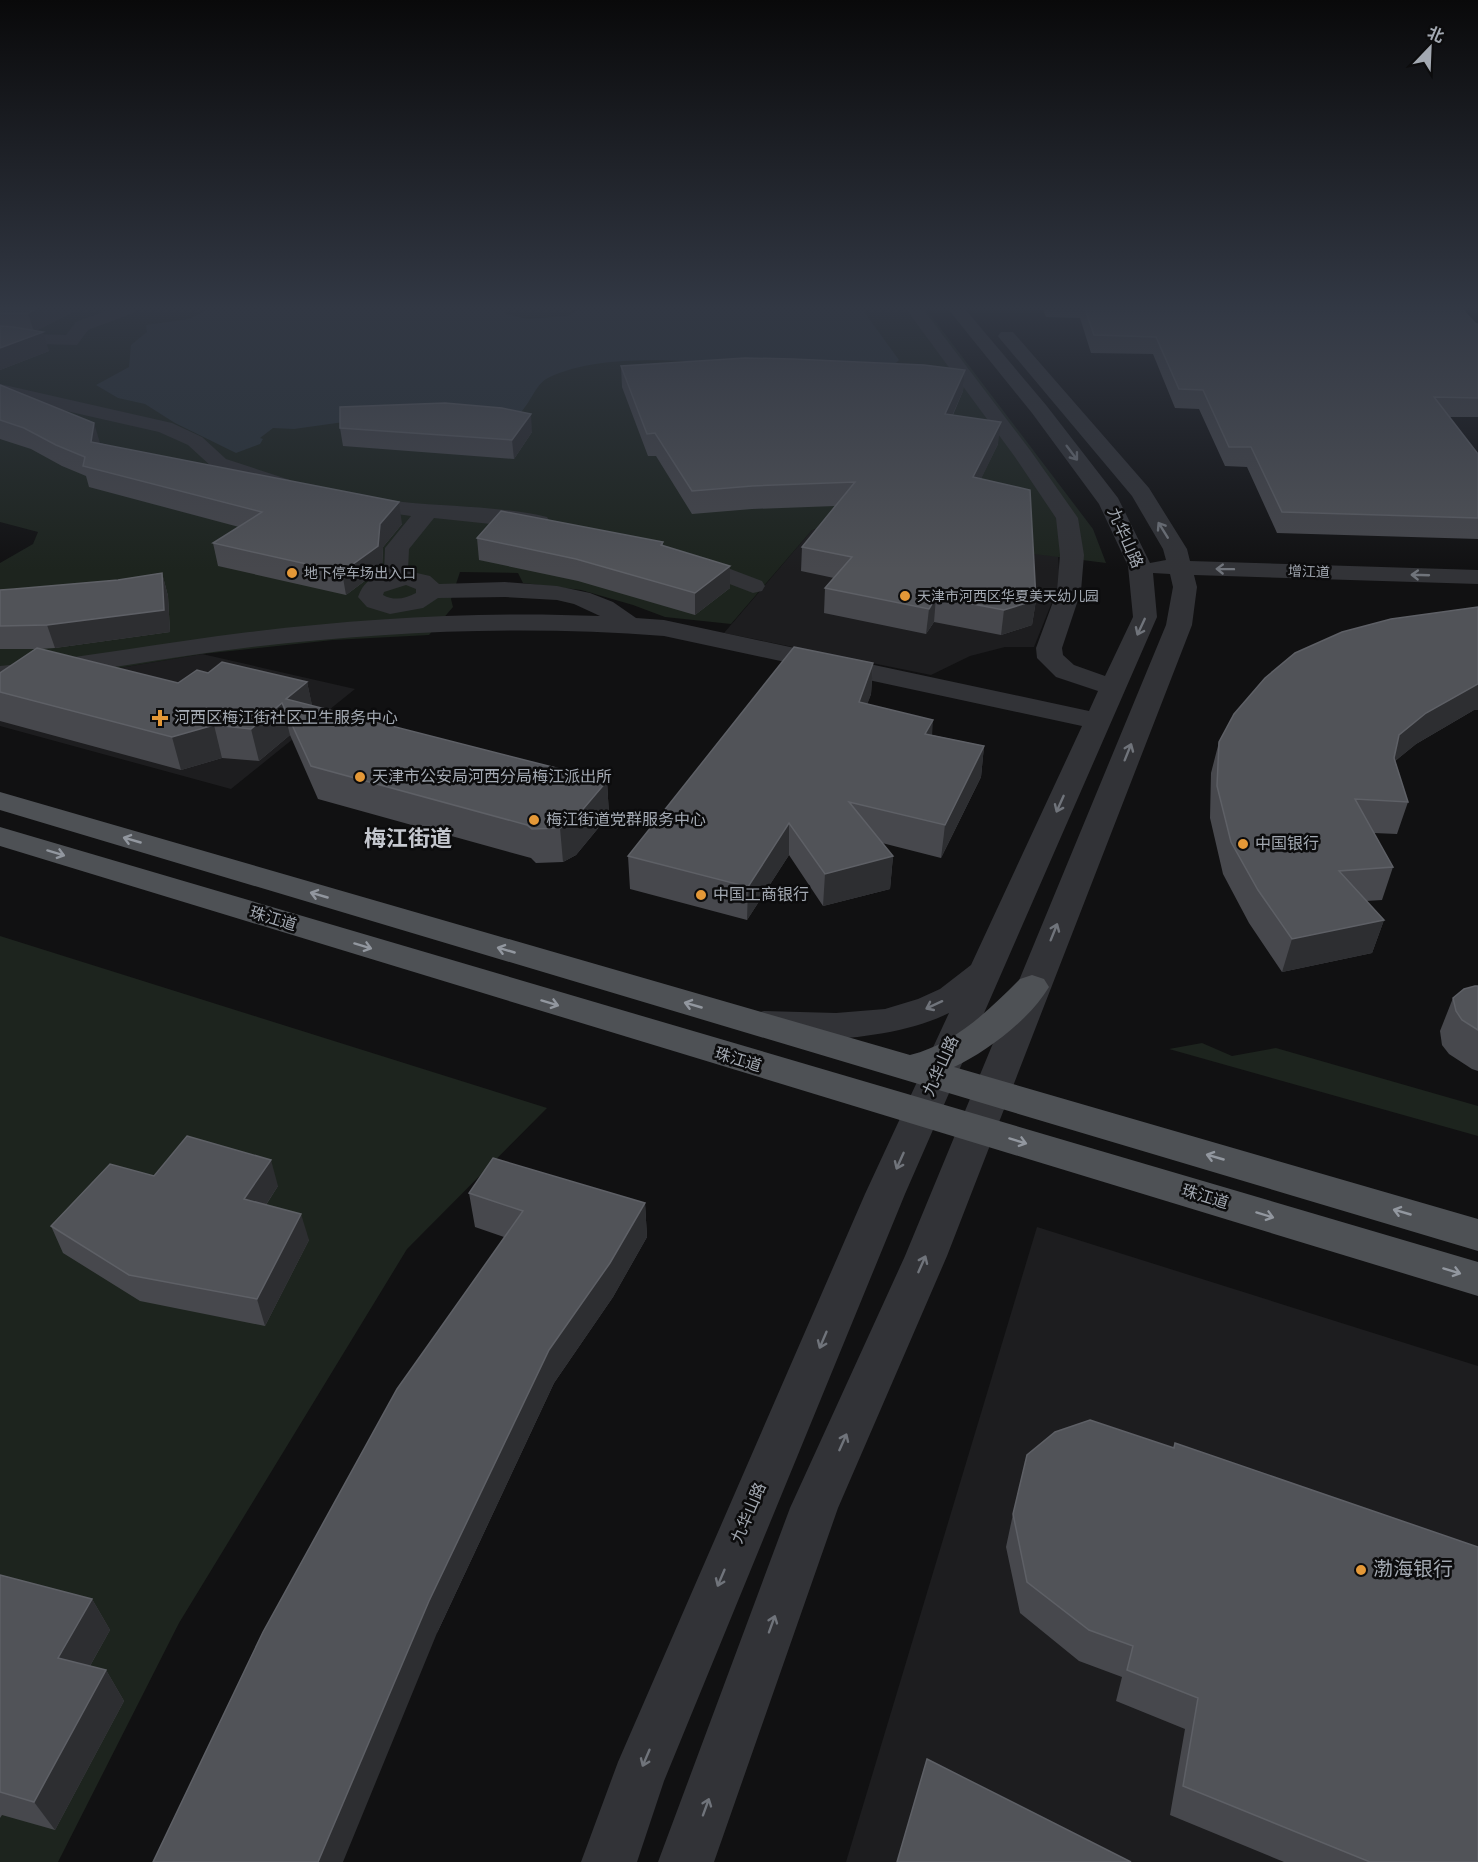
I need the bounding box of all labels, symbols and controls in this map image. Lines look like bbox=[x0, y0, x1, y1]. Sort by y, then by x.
north arrow bbox=[1400, 18, 1460, 78]
text: 北 bbox=[1424, 23, 1447, 47]
one-way arrow bbox=[1065, 444, 1078, 460]
street label: 九华山路 bbox=[1103, 505, 1147, 571]
one-way arrow bbox=[1157, 522, 1169, 539]
one-way arrow bbox=[1215, 563, 1235, 575]
street label: 增江道 bbox=[1288, 563, 1330, 581]
place label: 地下停车场出入口 bbox=[304, 565, 416, 582]
marker: 地下停车场出入口 bbox=[285, 566, 299, 580]
one-way arrow bbox=[1410, 570, 1430, 581]
place label: 天津市河西区华夏美天幼儿园 bbox=[917, 588, 1099, 605]
marker: 天津市河西区华夏美天幼儿园 bbox=[898, 589, 912, 603]
one-way arrow bbox=[1134, 617, 1146, 635]
place label: 河西区梅江街社区卫生服务中心 bbox=[174, 708, 398, 728]
marker: 河西区梅江街社区卫生服务中心 bbox=[151, 709, 169, 727]
one-way arrow bbox=[1123, 743, 1134, 762]
place label: 天津市公安局河西分局梅江派出所 bbox=[372, 767, 612, 787]
marker: 天津市公安局河西分局梅江派出所 bbox=[353, 770, 367, 784]
one-way arrow bbox=[1053, 795, 1064, 813]
place label: 梅江街道党群服务中心 bbox=[546, 810, 706, 830]
marker: 梅江街道党群服务中心 bbox=[527, 813, 541, 827]
district label: 梅江街道 bbox=[364, 826, 452, 852]
one-way arrow bbox=[123, 834, 142, 845]
place label: 中国银行 bbox=[1255, 834, 1319, 854]
marker: 中国银行 bbox=[1236, 837, 1250, 851]
one-way arrow bbox=[46, 848, 65, 859]
place label: 中国工商银行 bbox=[713, 885, 809, 905]
marker: 中国工商银行 bbox=[694, 888, 708, 902]
one-way arrow bbox=[310, 889, 329, 900]
street label: 珠江道 bbox=[247, 902, 299, 936]
one-way arrow bbox=[1049, 924, 1060, 942]
one-way arrow bbox=[353, 941, 372, 952]
one-way arrow bbox=[497, 944, 516, 955]
one-way arrow bbox=[540, 998, 559, 1009]
one-way arrow bbox=[684, 999, 703, 1010]
one-way arrow bbox=[926, 1000, 944, 1012]
street label: 九华山路 bbox=[919, 1033, 963, 1099]
street label: 珠江道 bbox=[712, 1043, 764, 1077]
one-way arrow bbox=[1008, 1136, 1027, 1147]
one-way arrow bbox=[1206, 1151, 1225, 1162]
one-way arrow bbox=[893, 1152, 905, 1170]
street label: 珠江道 bbox=[1179, 1180, 1231, 1214]
one-way arrow bbox=[1393, 1206, 1412, 1217]
one-way arrow bbox=[1255, 1210, 1274, 1221]
one-way arrow bbox=[917, 1255, 928, 1273]
one-way arrow bbox=[1442, 1266, 1461, 1277]
one-way arrow bbox=[816, 1331, 828, 1349]
one-way arrow bbox=[838, 1434, 849, 1452]
street label: 九华山路 bbox=[727, 1480, 771, 1546]
place label: 渤海银行 bbox=[1373, 1558, 1453, 1582]
marker: 渤海银行 bbox=[1354, 1563, 1368, 1577]
one-way arrow bbox=[715, 1568, 726, 1586]
one-way arrow bbox=[768, 1615, 779, 1634]
one-way arrow bbox=[640, 1748, 651, 1766]
one-way arrow bbox=[701, 1798, 712, 1817]

